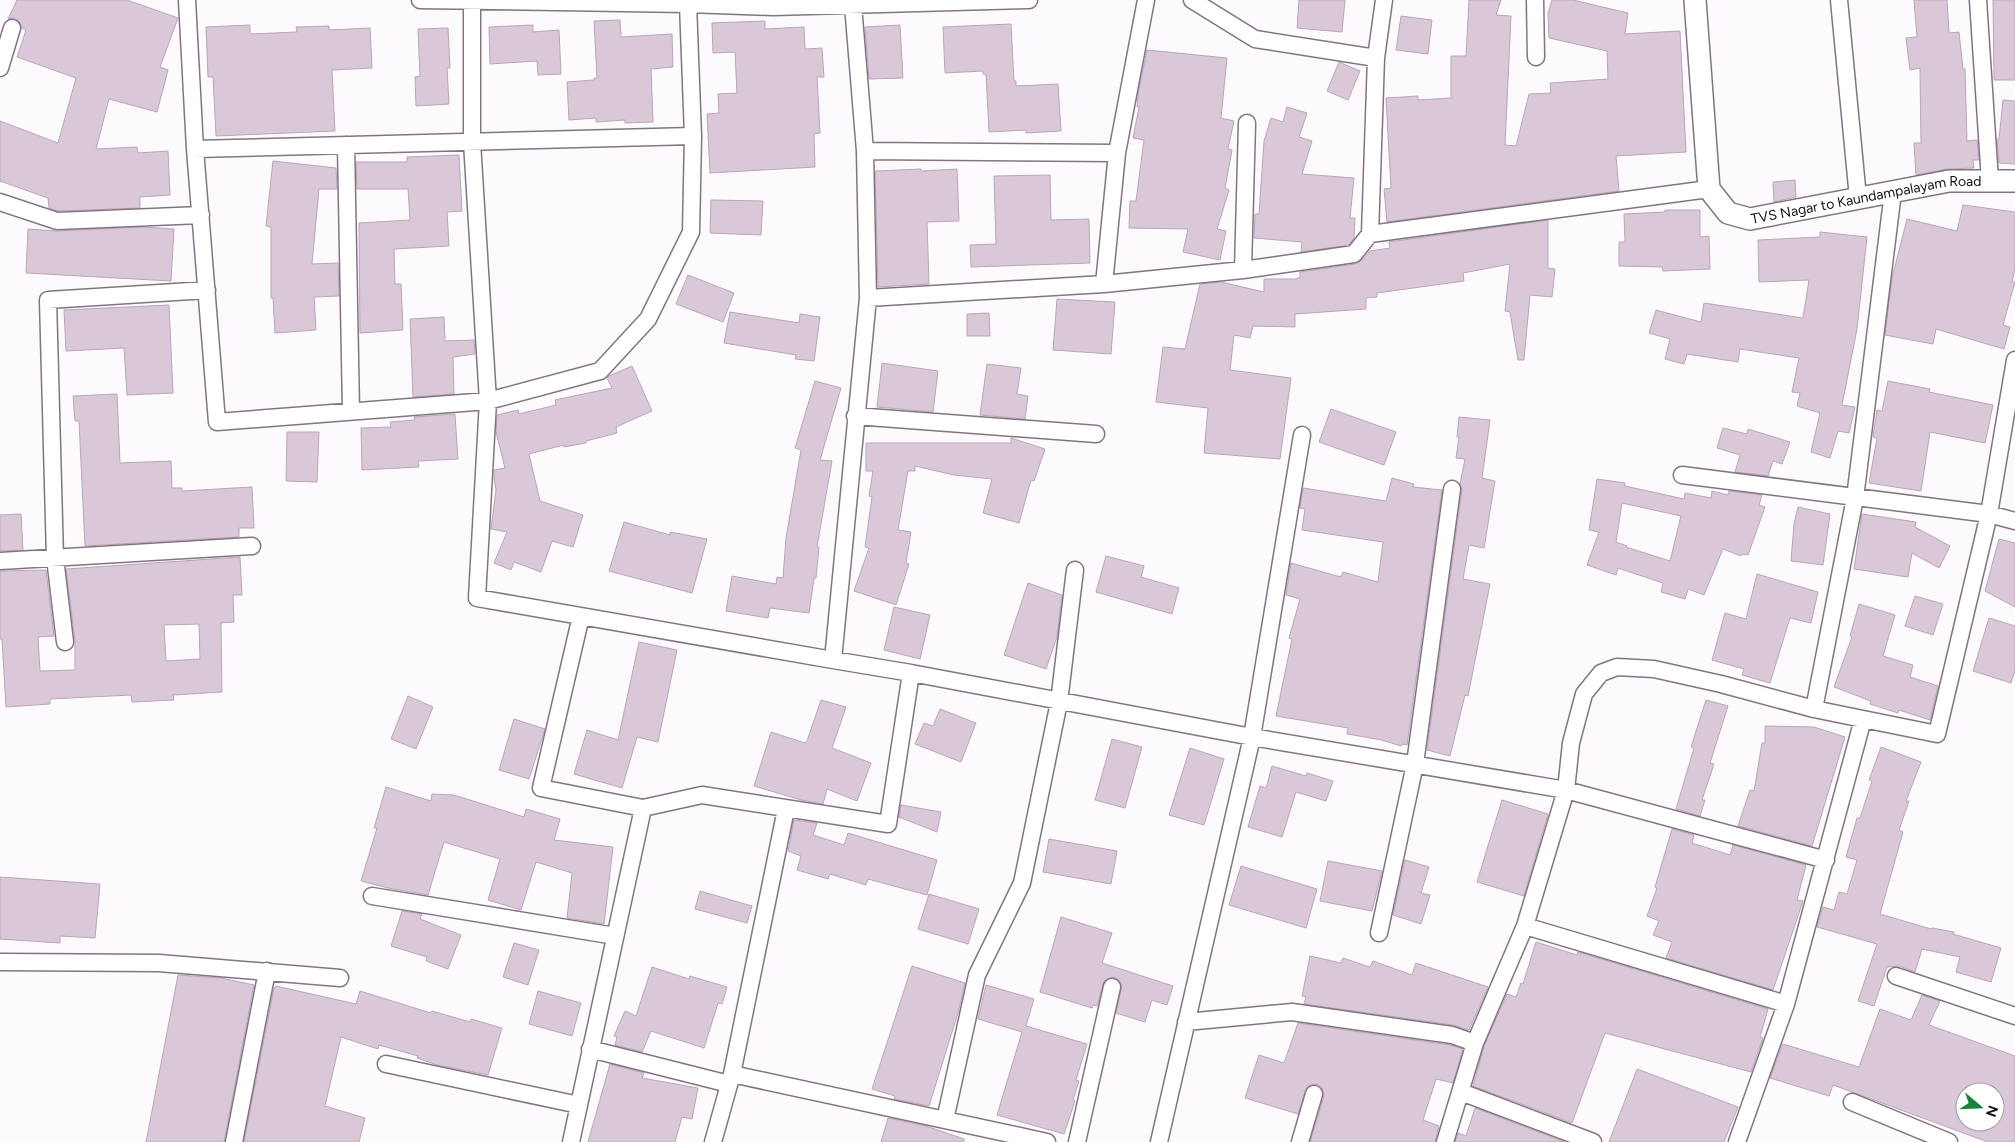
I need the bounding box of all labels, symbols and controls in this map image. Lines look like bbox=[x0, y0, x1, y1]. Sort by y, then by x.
street label: TVS Nagar to Kaundampalayam Road bbox=[1749, 173, 1981, 227]
north arrow bbox=[1955, 1082, 2005, 1132]
text: N bbox=[1982, 1103, 2002, 1119]

